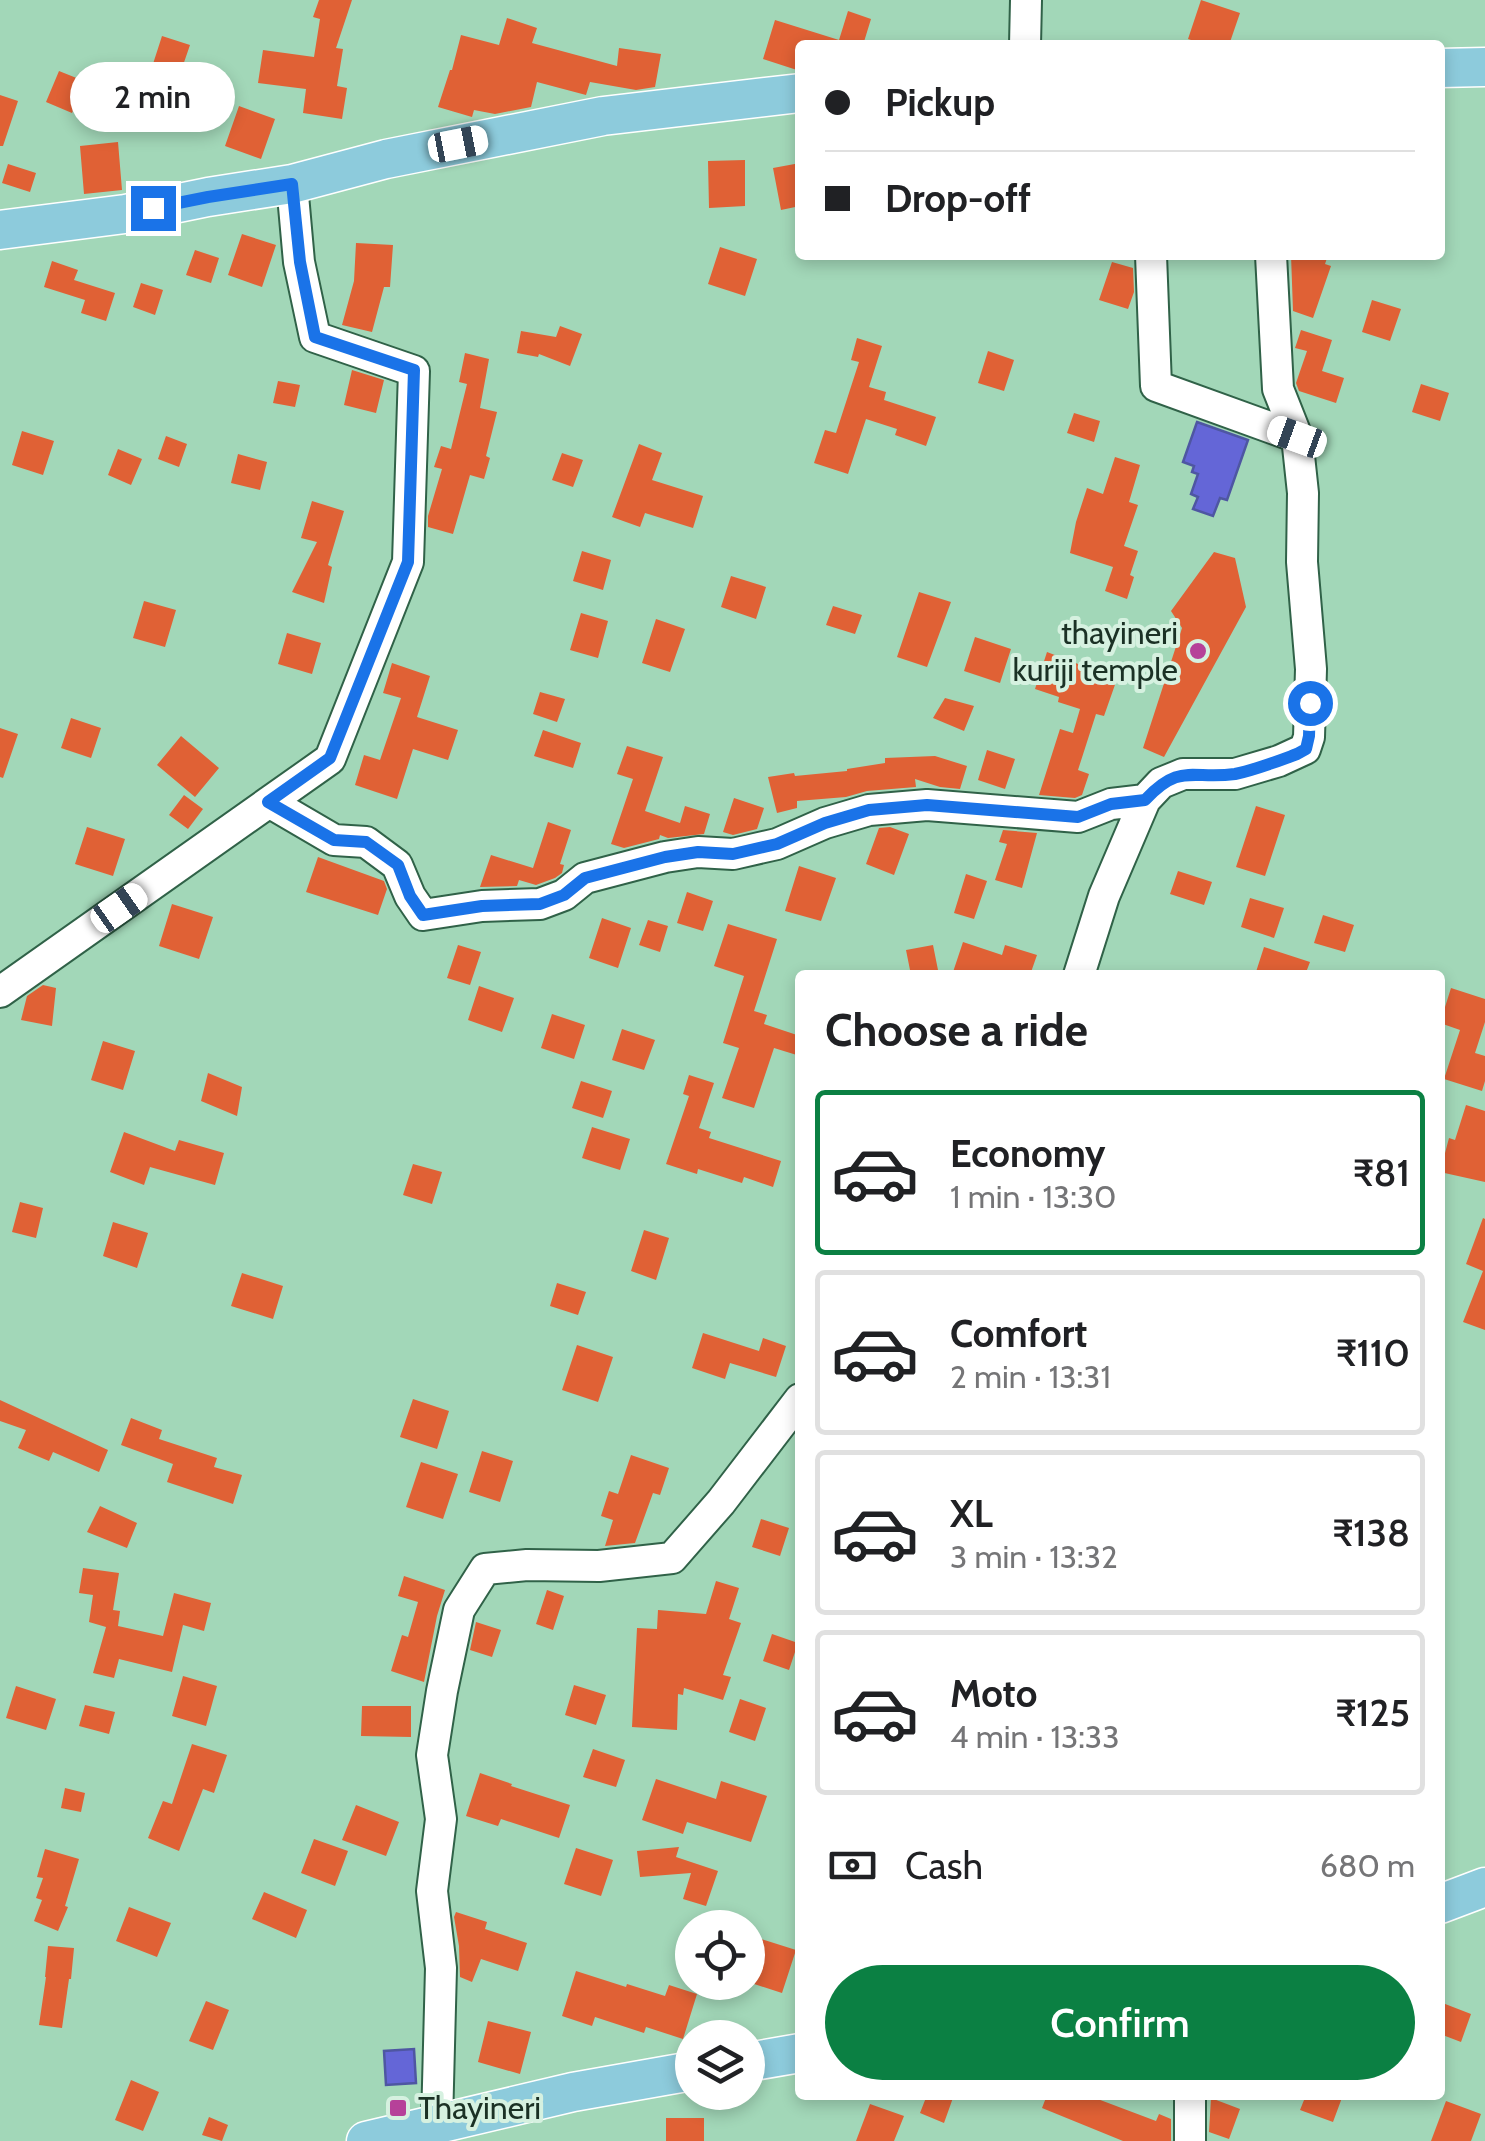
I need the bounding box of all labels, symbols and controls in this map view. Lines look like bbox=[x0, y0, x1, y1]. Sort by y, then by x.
callout: 2 min bbox=[70, 63, 236, 133]
text: 2 min bbox=[114, 77, 191, 116]
text: Pickup bbox=[885, 79, 995, 126]
car bbox=[426, 124, 490, 164]
text: Drop-off bbox=[885, 175, 1031, 222]
route end bbox=[131, 186, 176, 231]
car bbox=[1264, 413, 1330, 461]
place label: thayineri kuriji temple bbox=[1013, 613, 1178, 689]
marker: thayineri kuriji temple bbox=[1187, 640, 1209, 662]
route start bbox=[1288, 681, 1333, 726]
car bbox=[86, 879, 152, 937]
text: Choose a ride bbox=[825, 1003, 1088, 1057]
icon: car bbox=[830, 1128, 920, 1218]
text: Economy bbox=[950, 1130, 1105, 1177]
text: ₹81 bbox=[1353, 1149, 1410, 1196]
text: 1 min · 13:30 bbox=[950, 1177, 1116, 1216]
icon: car bbox=[830, 1308, 920, 1398]
text: Comfort bbox=[950, 1310, 1087, 1357]
text: ₹110 bbox=[1336, 1329, 1410, 1376]
text: 2 min · 13:31 bbox=[950, 1357, 1111, 1396]
icon: car bbox=[830, 1488, 920, 1578]
text: XL bbox=[950, 1490, 993, 1537]
text: ₹138 bbox=[1333, 1509, 1410, 1556]
text: 3 min · 13:32 bbox=[950, 1537, 1118, 1576]
icon: car bbox=[830, 1668, 920, 1758]
text: Moto bbox=[950, 1670, 1037, 1717]
text: ₹125 bbox=[1336, 1689, 1410, 1736]
text: 4 min · 13:33 bbox=[950, 1717, 1119, 1756]
icon: cash bbox=[825, 1838, 880, 1893]
text: Cash bbox=[905, 1842, 983, 1889]
text: 680 m bbox=[1320, 1846, 1415, 1885]
map controls bbox=[675, 1910, 765, 2110]
button: locate bbox=[675, 1910, 765, 2000]
button: Confirm bbox=[825, 1965, 1415, 2080]
button: layers bbox=[675, 2020, 765, 2110]
place label: Thayineri bbox=[418, 2088, 541, 2127]
marker: Thayineri bbox=[387, 2097, 409, 2119]

